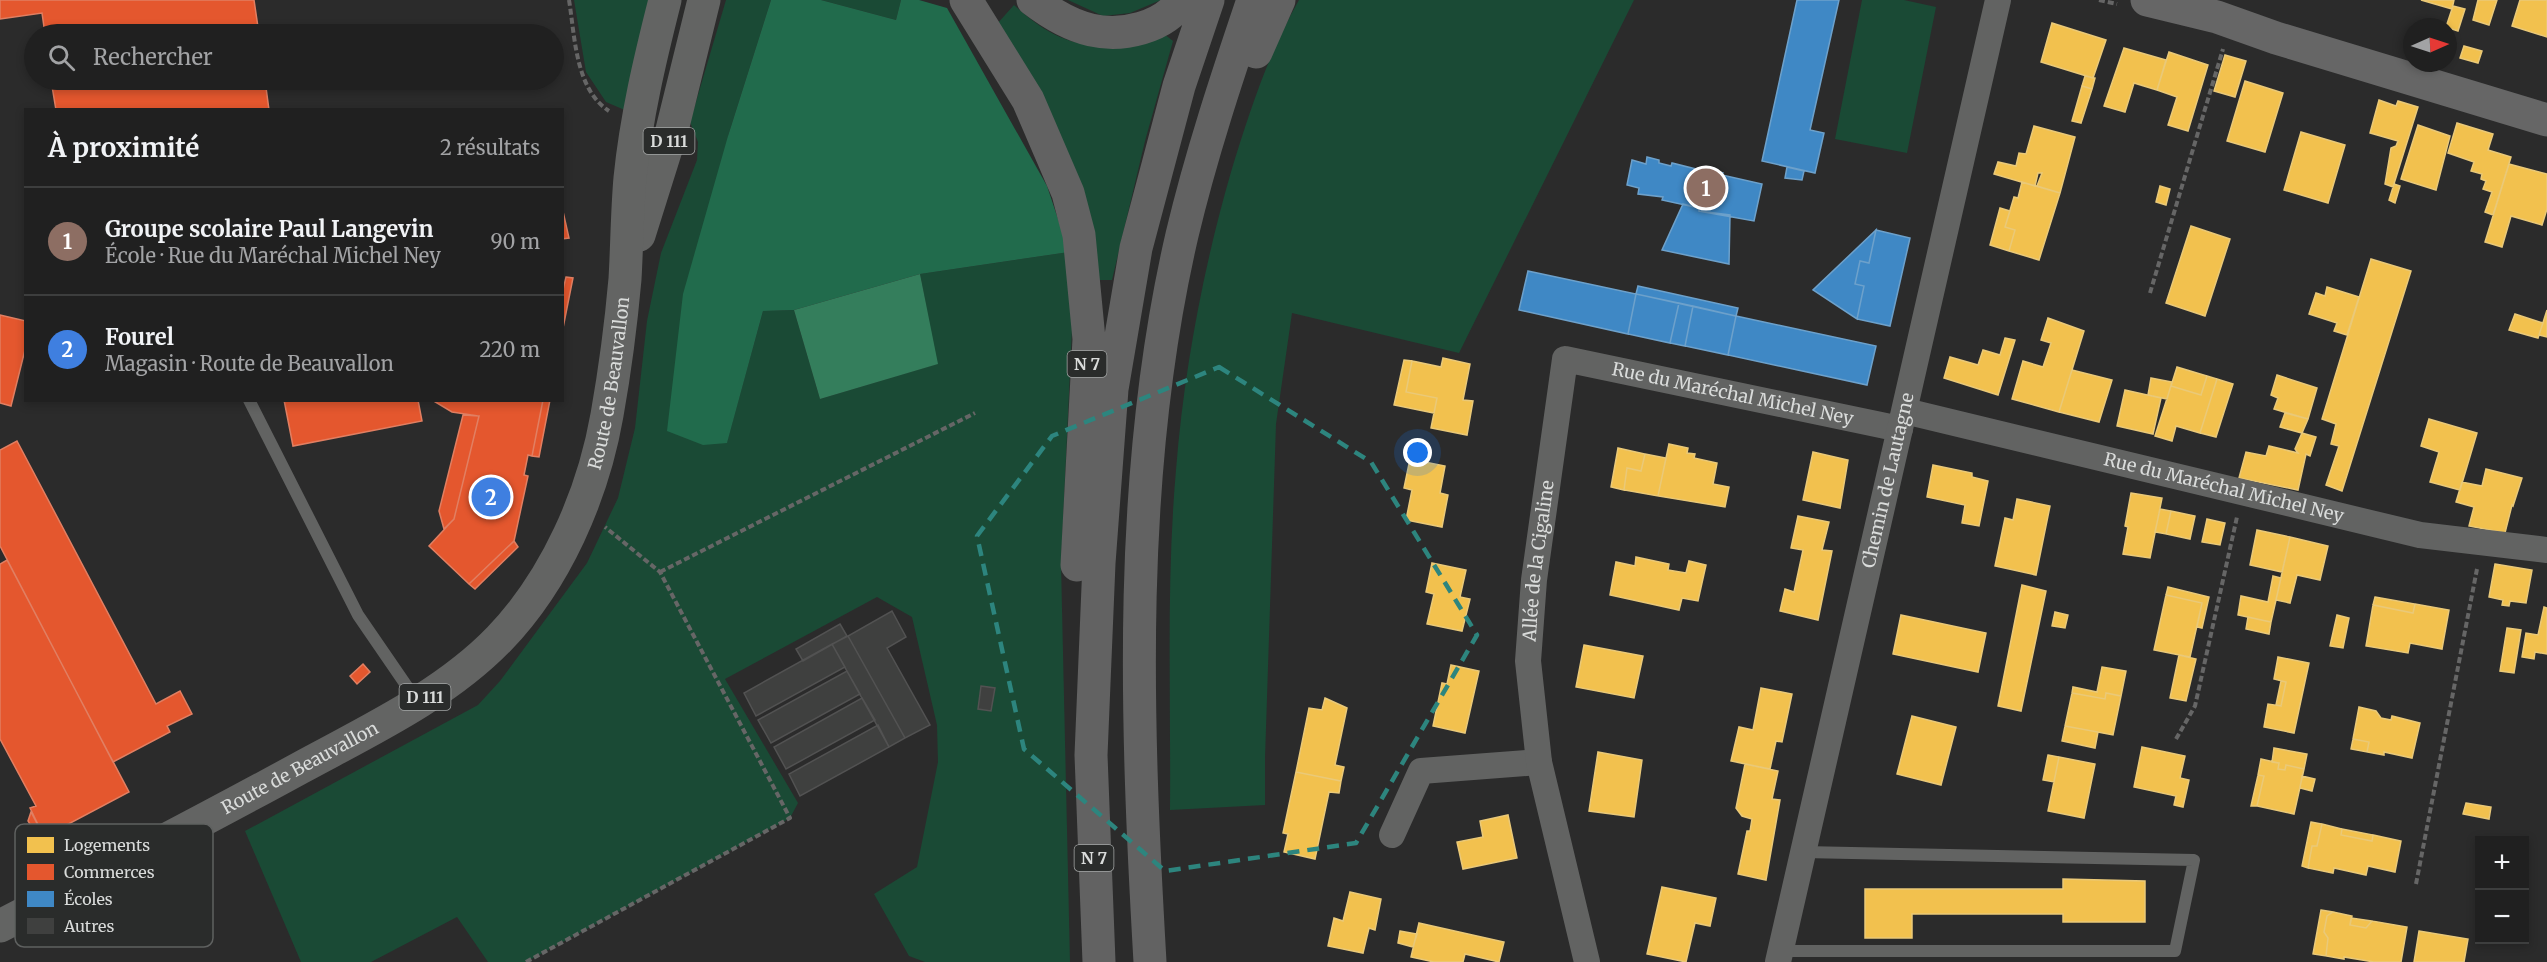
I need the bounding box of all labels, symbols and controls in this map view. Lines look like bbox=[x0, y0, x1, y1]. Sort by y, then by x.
north arrow bbox=[2403, 18, 2457, 72]
search box bbox=[24, 24, 564, 90]
icon: search bbox=[45, 41, 78, 74]
text: Rechercher bbox=[93, 43, 213, 71]
road number: D 111 bbox=[644, 128, 694, 154]
text: À proximité bbox=[48, 131, 199, 164]
text: 2 résultats bbox=[440, 135, 540, 160]
pin: 1 bbox=[1686, 166, 1726, 210]
text: Groupe scolaire Paul Langevin bbox=[105, 215, 433, 243]
text: 1 bbox=[63, 229, 72, 254]
text: 90 m bbox=[490, 229, 540, 254]
text: École · Rue du Maréchal Michel Ney bbox=[105, 243, 441, 268]
street label: Route de Beauvallon bbox=[583, 296, 634, 472]
text: Fourel bbox=[105, 323, 174, 351]
text: 2 bbox=[62, 337, 73, 362]
text: 220 m bbox=[480, 337, 540, 362]
text: Magasin · Route de Beauvallon bbox=[105, 351, 394, 376]
road number: N 7 bbox=[1068, 351, 1106, 377]
street label: Rue du Maréchal Michel Ney bbox=[1610, 357, 1856, 430]
street label: Chemin de Lautagne bbox=[1856, 390, 1919, 570]
your location bbox=[1403, 438, 1432, 467]
street label: Rue du Maréchal Michel Ney bbox=[2102, 447, 2347, 527]
pin: 2 bbox=[472, 474, 510, 520]
street label: Allée de la Cigaline bbox=[1517, 479, 1559, 643]
road number: D 111 bbox=[400, 684, 450, 710]
street label: Route de Beauvallon bbox=[217, 716, 382, 819]
legend bbox=[15, 824, 213, 947]
text: Logements bbox=[64, 835, 150, 855]
map controls bbox=[2475, 836, 2529, 944]
button: + bbox=[2475, 836, 2529, 890]
road number: N 7 bbox=[1074, 845, 1114, 871]
text: Commerces bbox=[64, 862, 155, 882]
text: Écoles bbox=[64, 889, 113, 909]
button: − bbox=[2475, 890, 2529, 944]
text: Autres bbox=[63, 916, 114, 936]

